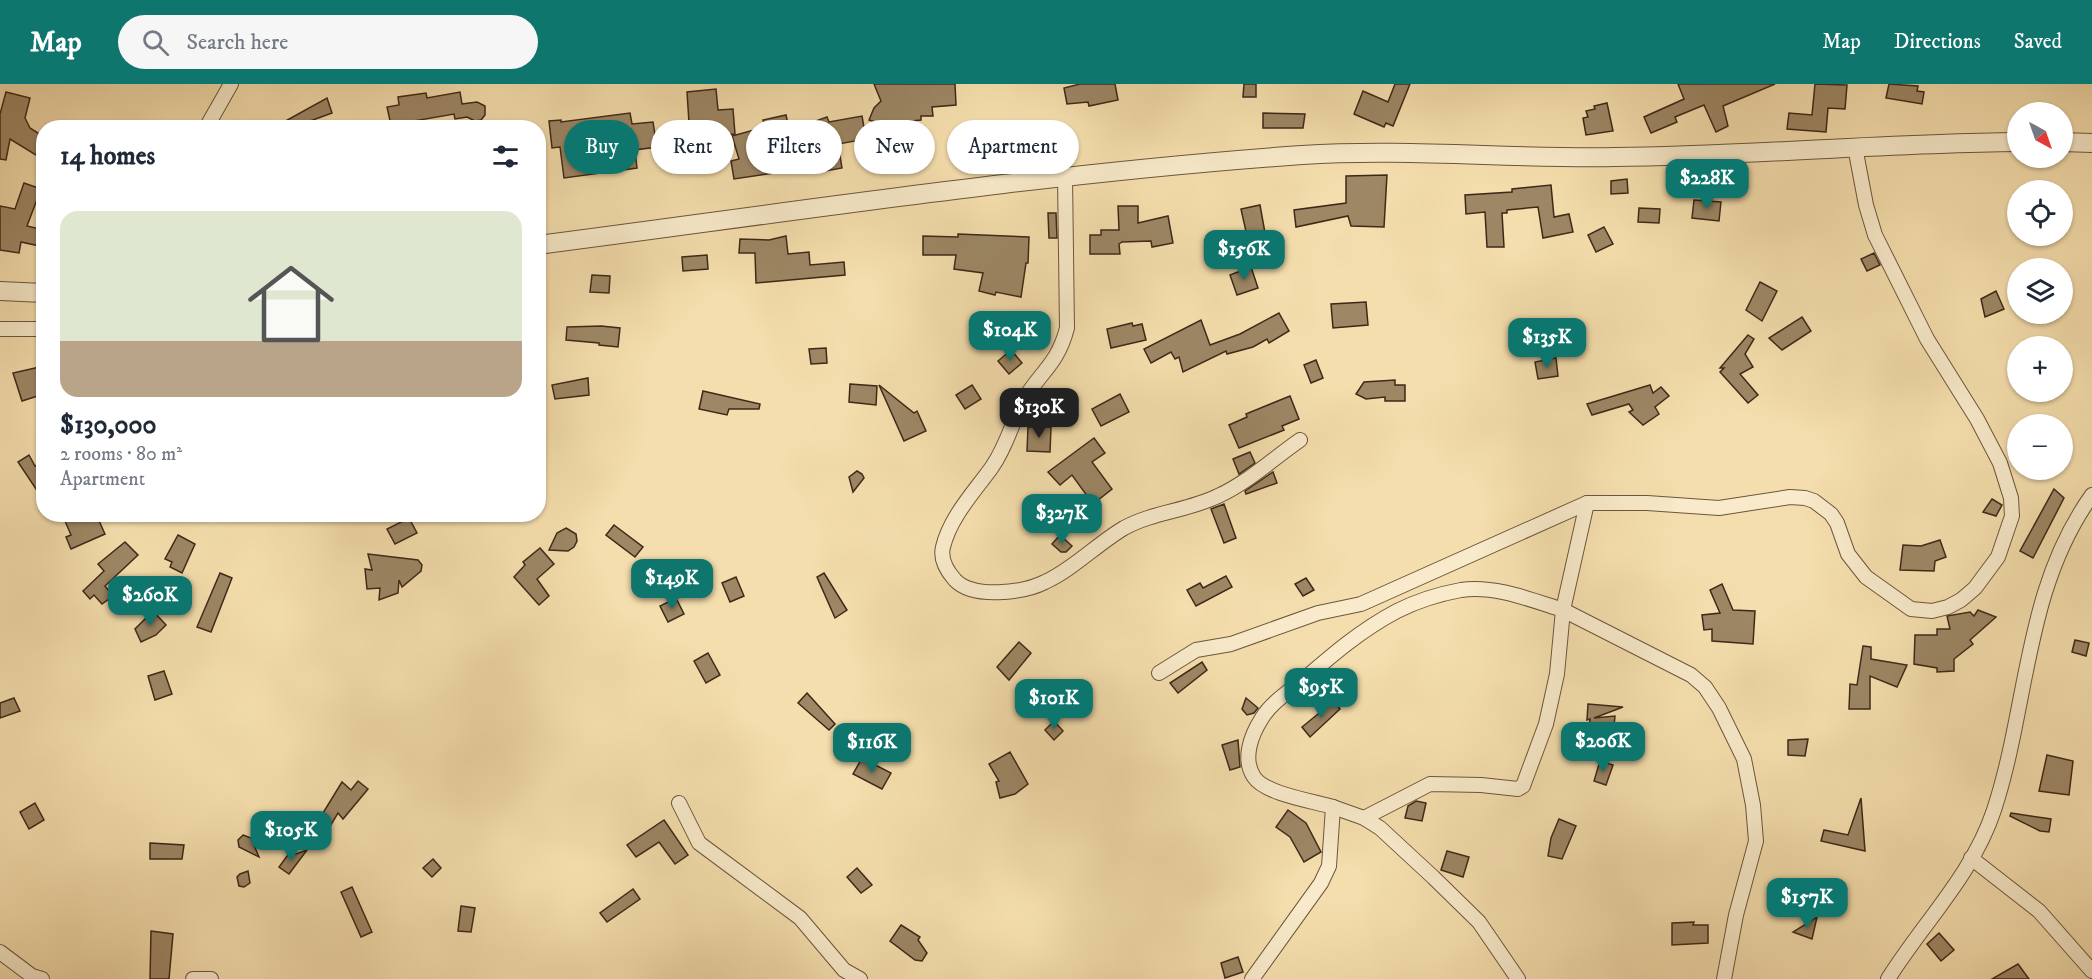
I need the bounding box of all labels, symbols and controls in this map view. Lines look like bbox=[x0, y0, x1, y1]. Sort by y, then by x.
search box bbox=[118, 15, 538, 69]
text: Map bbox=[30, 25, 82, 60]
icon: search bbox=[139, 26, 172, 59]
text: Search here bbox=[187, 29, 288, 56]
text: Map bbox=[1822, 29, 1861, 55]
text: Directions bbox=[1894, 29, 1981, 55]
text: Saved bbox=[2014, 29, 2062, 55]
north arrow bbox=[2007, 102, 2073, 168]
map controls bbox=[2007, 102, 2073, 480]
chip: Buy bbox=[564, 120, 639, 174]
chip: Rent bbox=[651, 120, 734, 174]
chip: Filters bbox=[746, 120, 842, 174]
chip: New bbox=[854, 120, 935, 174]
chip: Apartment bbox=[947, 120, 1079, 174]
text: 14 homes bbox=[60, 140, 155, 173]
icon: filters bbox=[489, 140, 522, 173]
pin: $228K bbox=[1665, 159, 1749, 210]
text: $228K bbox=[1680, 166, 1734, 191]
button: locate bbox=[2007, 180, 2073, 246]
pin: $156K bbox=[1202, 230, 1286, 281]
text: $156K bbox=[1218, 237, 1270, 262]
icon: home bbox=[237, 250, 345, 358]
button: layers bbox=[2007, 258, 2073, 324]
pin: $104K bbox=[968, 311, 1052, 362]
text: $104K bbox=[983, 318, 1037, 343]
pin: $135K bbox=[1505, 318, 1589, 369]
text: $135K bbox=[1522, 325, 1572, 350]
button: + bbox=[2007, 336, 2073, 402]
pin: $130K bbox=[997, 388, 1081, 439]
text: $130K bbox=[1014, 395, 1064, 420]
text: $130,000 bbox=[60, 409, 156, 442]
button: − bbox=[2007, 414, 2073, 480]
text: 2 rooms · 80 m² bbox=[60, 442, 182, 467]
text: Apartment bbox=[60, 467, 145, 492]
pin: $327K bbox=[1020, 494, 1104, 545]
text: $327K bbox=[1036, 501, 1088, 526]
pin: $149K bbox=[630, 559, 714, 610]
text: $149K bbox=[645, 566, 699, 591]
pin: $260K bbox=[108, 576, 192, 627]
text: $260K bbox=[122, 583, 178, 608]
pin: $95K bbox=[1285, 668, 1357, 719]
text: $95K bbox=[1299, 675, 1343, 700]
pin: $101K bbox=[1012, 679, 1096, 730]
text: $101K bbox=[1029, 686, 1079, 711]
pin: $206K bbox=[1561, 722, 1645, 773]
pin: $116K bbox=[830, 723, 914, 774]
text: $206K bbox=[1575, 729, 1631, 754]
text: $116K bbox=[847, 730, 897, 755]
pin: $105K bbox=[249, 811, 333, 862]
text: $105K bbox=[265, 818, 317, 843]
pin: $157K bbox=[1765, 878, 1849, 929]
text: $157K bbox=[1781, 885, 1833, 910]

